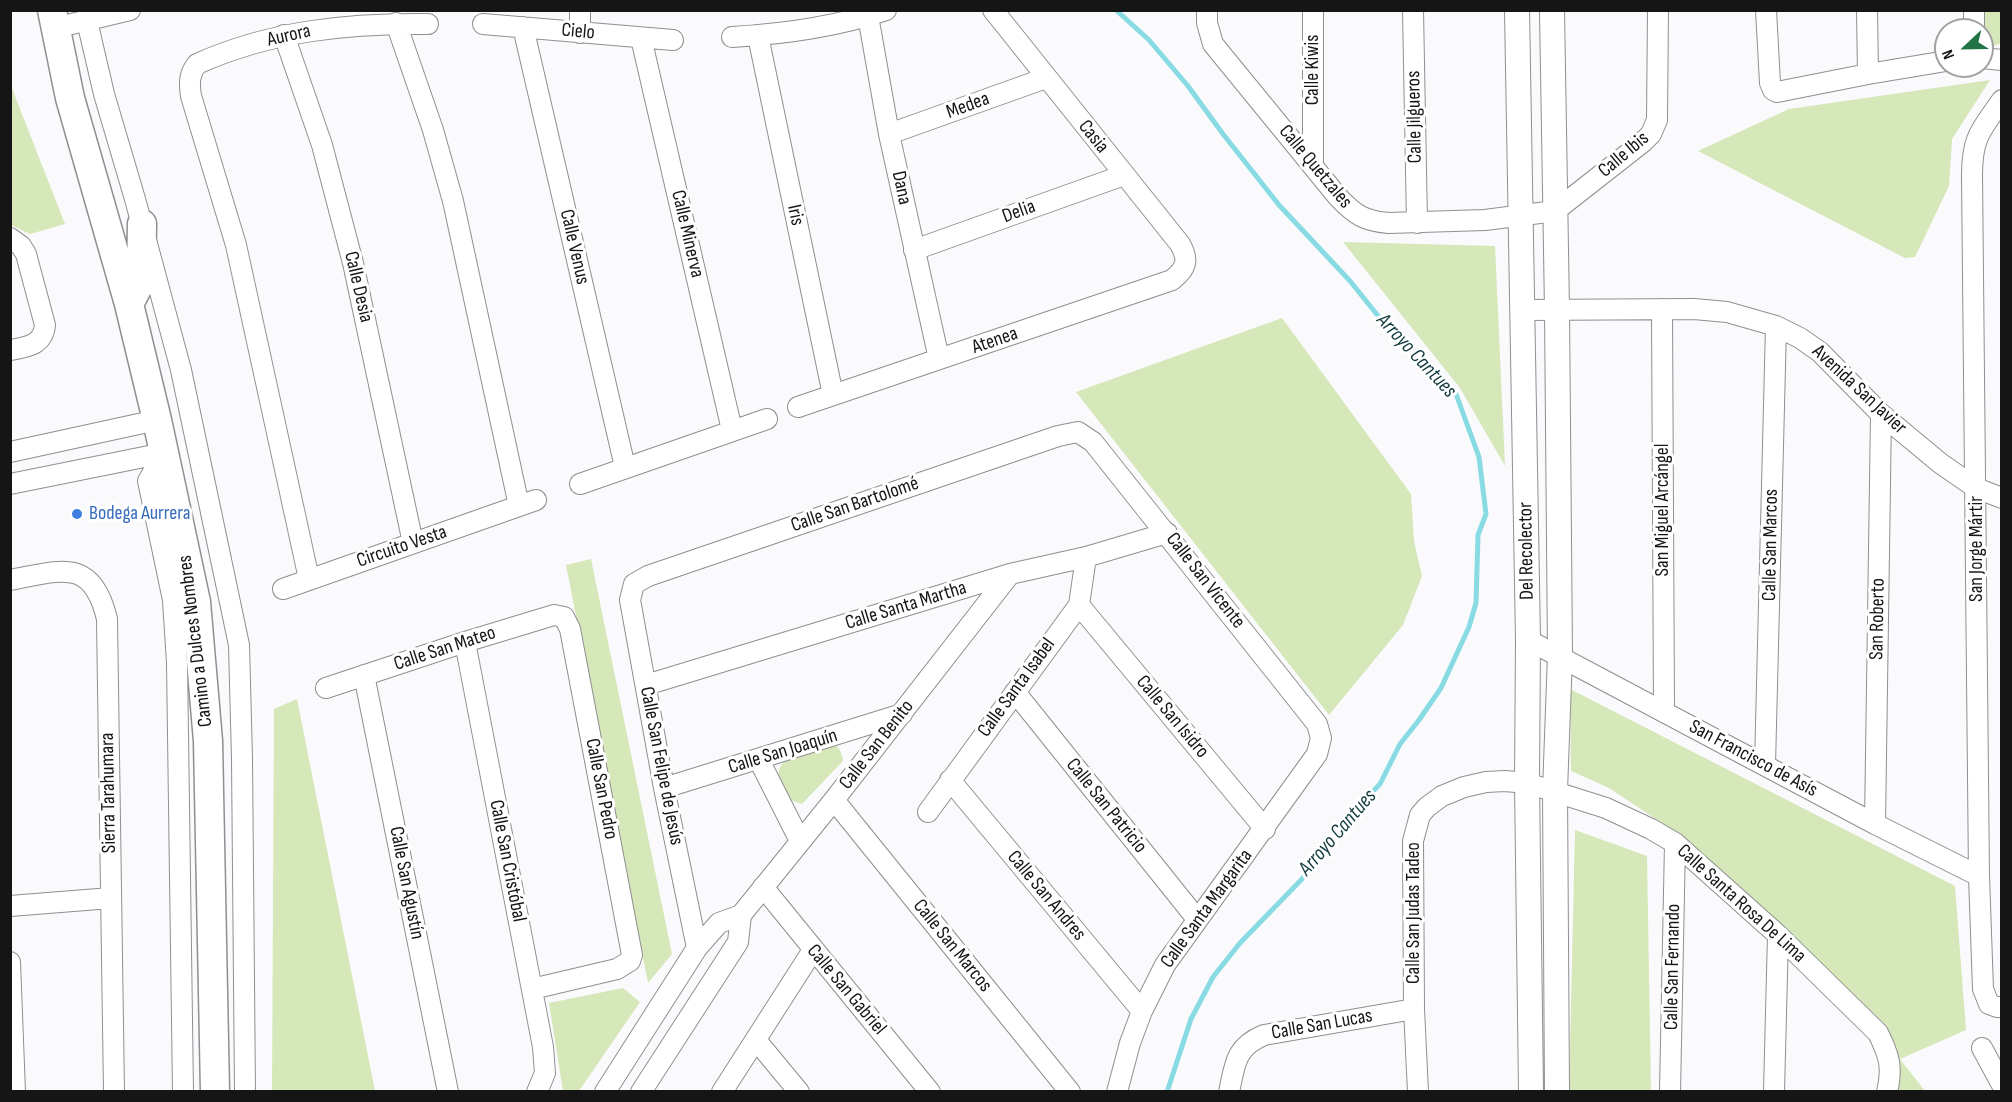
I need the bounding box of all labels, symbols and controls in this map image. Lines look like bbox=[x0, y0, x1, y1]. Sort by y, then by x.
north arrow bbox=[1934, 18, 1994, 78]
street label: Aurora bbox=[265, 19, 313, 53]
street label: Cielo bbox=[560, 19, 596, 45]
street label: Calle Kiwis bbox=[1301, 35, 1325, 105]
text: N bbox=[1938, 47, 1959, 62]
street label: Calle Jilgueros bbox=[1402, 71, 1428, 163]
street label: Medea bbox=[943, 87, 993, 125]
street label: Casia bbox=[1072, 116, 1114, 158]
street label: Calle Quetzales bbox=[1273, 120, 1357, 214]
street label: Calle Ibis bbox=[1594, 127, 1654, 183]
street label: Dana bbox=[886, 169, 916, 207]
street label: Calle Minerva bbox=[665, 188, 709, 280]
street label: Delia bbox=[999, 195, 1039, 229]
street label: Iris bbox=[781, 202, 809, 228]
street label: Calle Venus bbox=[554, 207, 594, 287]
street label: Calle Desia bbox=[338, 249, 378, 325]
water label: Arroyo Cantues bbox=[1371, 309, 1461, 403]
street label: Atenea bbox=[969, 322, 1021, 360]
street label: Avenida San Javier bbox=[1807, 340, 1911, 440]
street label: San Miguel Arcángel bbox=[1651, 444, 1675, 576]
street label: Calle San Bartolomé bbox=[788, 472, 922, 538]
street label: Calle San Marcos bbox=[1758, 489, 1784, 601]
street label: San Jorge Mártir bbox=[1965, 496, 1989, 602]
place label: Bodega Aurrera bbox=[89, 502, 190, 526]
street label: Del Recolector bbox=[1514, 502, 1540, 600]
marker: Bodega Aurrera bbox=[70, 507, 84, 521]
street label: Circuito Vesta bbox=[354, 520, 450, 574]
street label: Calle San Vicente bbox=[1160, 528, 1250, 634]
street label: Camino a Dulces Nombres bbox=[174, 554, 218, 728]
street label: Calle Santa Martha bbox=[842, 576, 970, 636]
street label: San Roberto bbox=[1865, 578, 1891, 660]
street label: Calle San Mateo bbox=[391, 621, 499, 677]
street label: Calle Santa Isabel bbox=[973, 634, 1061, 742]
street label: Calle San Isidro bbox=[1130, 671, 1214, 763]
street label: Calle San Felipe de Jesús bbox=[634, 685, 688, 847]
street label: Calle San Benito bbox=[835, 695, 919, 795]
street label: San Francisco de Asís bbox=[1685, 715, 1821, 803]
street label: Calle San Joaquín bbox=[726, 724, 840, 780]
street label: Sierra Tarahumara bbox=[96, 733, 122, 853]
street label: Calle San Pedro bbox=[579, 737, 623, 841]
street label: Calle San Patricio bbox=[1060, 754, 1152, 858]
water label: Arroyo Cantues bbox=[1294, 785, 1382, 881]
street label: Calle San Cristóbal bbox=[483, 798, 531, 924]
street label: Calle San Agustín bbox=[383, 825, 429, 941]
street label: Calle Santa Rosa De Lima bbox=[1671, 840, 1811, 968]
street label: Calle San Judas Tadeo bbox=[1402, 842, 1426, 984]
street label: Calle Santa Margarita bbox=[1156, 845, 1258, 973]
street label: Calle San Andres bbox=[1001, 846, 1091, 946]
street label: Calle San Marcos bbox=[907, 895, 997, 997]
street label: Calle San Fernando bbox=[1660, 904, 1686, 1030]
street label: Calle San Gabriel bbox=[801, 940, 891, 1040]
street label: Calle San Lucas bbox=[1270, 1004, 1374, 1046]

